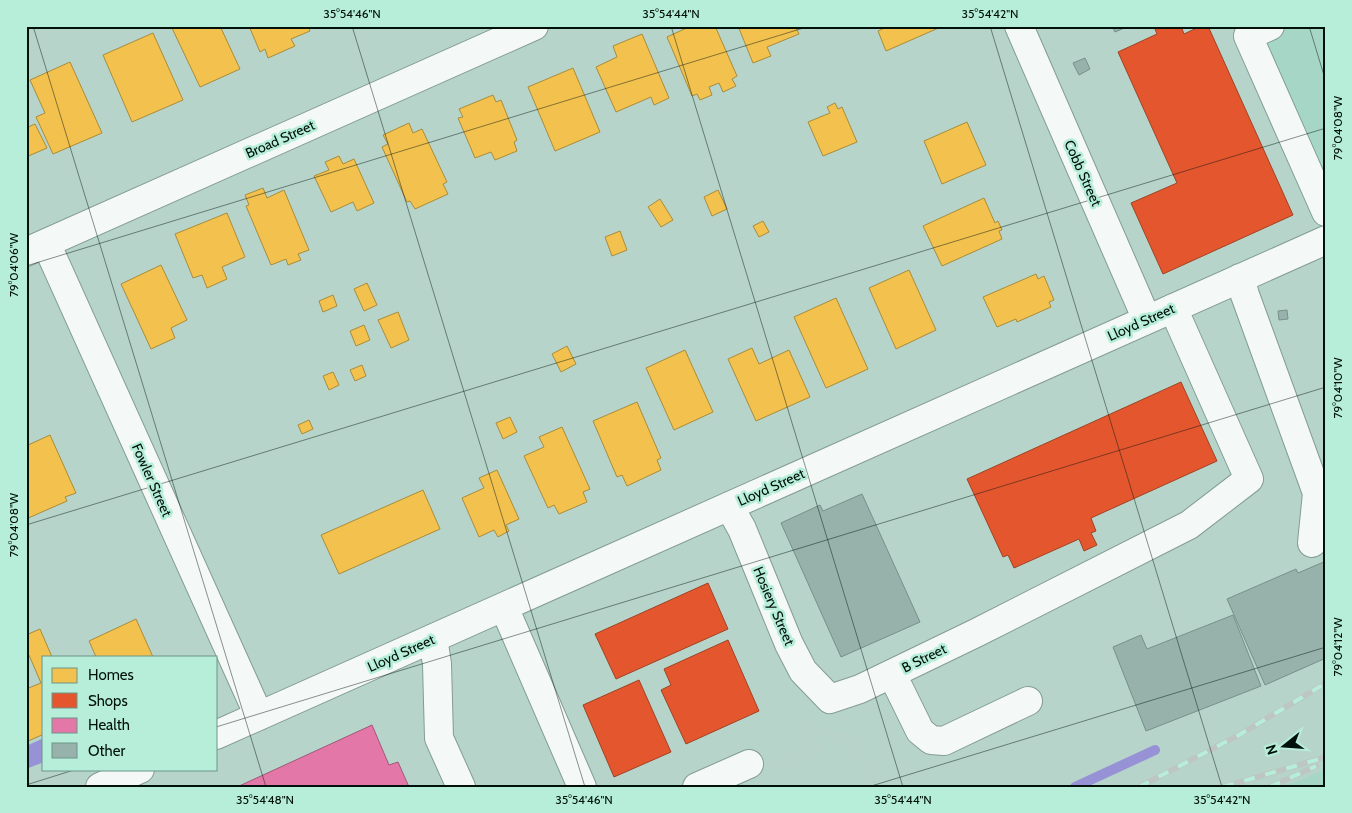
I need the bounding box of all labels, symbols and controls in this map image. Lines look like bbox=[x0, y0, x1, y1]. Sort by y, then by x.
text: 35°54'46"N bbox=[323, 6, 381, 21]
text: 35°54'44"N bbox=[642, 6, 700, 21]
text: 35°54'42"N bbox=[961, 6, 1019, 21]
text: 79°04'08"W bbox=[1330, 95, 1345, 160]
street label: Broad Street bbox=[243, 116, 318, 162]
street label: Cobb Street bbox=[1060, 137, 1106, 209]
text: 79°04'06"W bbox=[6, 232, 21, 297]
street label: Lloyd Street bbox=[1105, 299, 1178, 345]
text: 79°04'10"W bbox=[1330, 357, 1345, 419]
street label: Fowler Street bbox=[128, 441, 176, 520]
street label: Lloyd Street bbox=[735, 464, 808, 510]
text: 79°04'08"W bbox=[6, 492, 21, 557]
street label: Hosiery Street bbox=[749, 564, 799, 648]
text: 79°04'12"W bbox=[1330, 617, 1345, 677]
street label: Lloyd Street bbox=[365, 630, 438, 676]
street label: B Street bbox=[899, 639, 950, 677]
legend bbox=[42, 656, 218, 770]
text: Homes bbox=[88, 666, 134, 684]
text: Shops bbox=[88, 692, 128, 710]
text: Health bbox=[88, 716, 130, 734]
north arrow bbox=[1260, 720, 1310, 770]
text: Other bbox=[88, 742, 125, 760]
text: N bbox=[1262, 742, 1282, 757]
text: 35°54'48"N bbox=[236, 792, 294, 807]
text: 35°54'46"N bbox=[555, 792, 613, 807]
text: 35°54'44"N bbox=[874, 792, 932, 807]
text: 35°54'42"N bbox=[1193, 792, 1251, 807]

